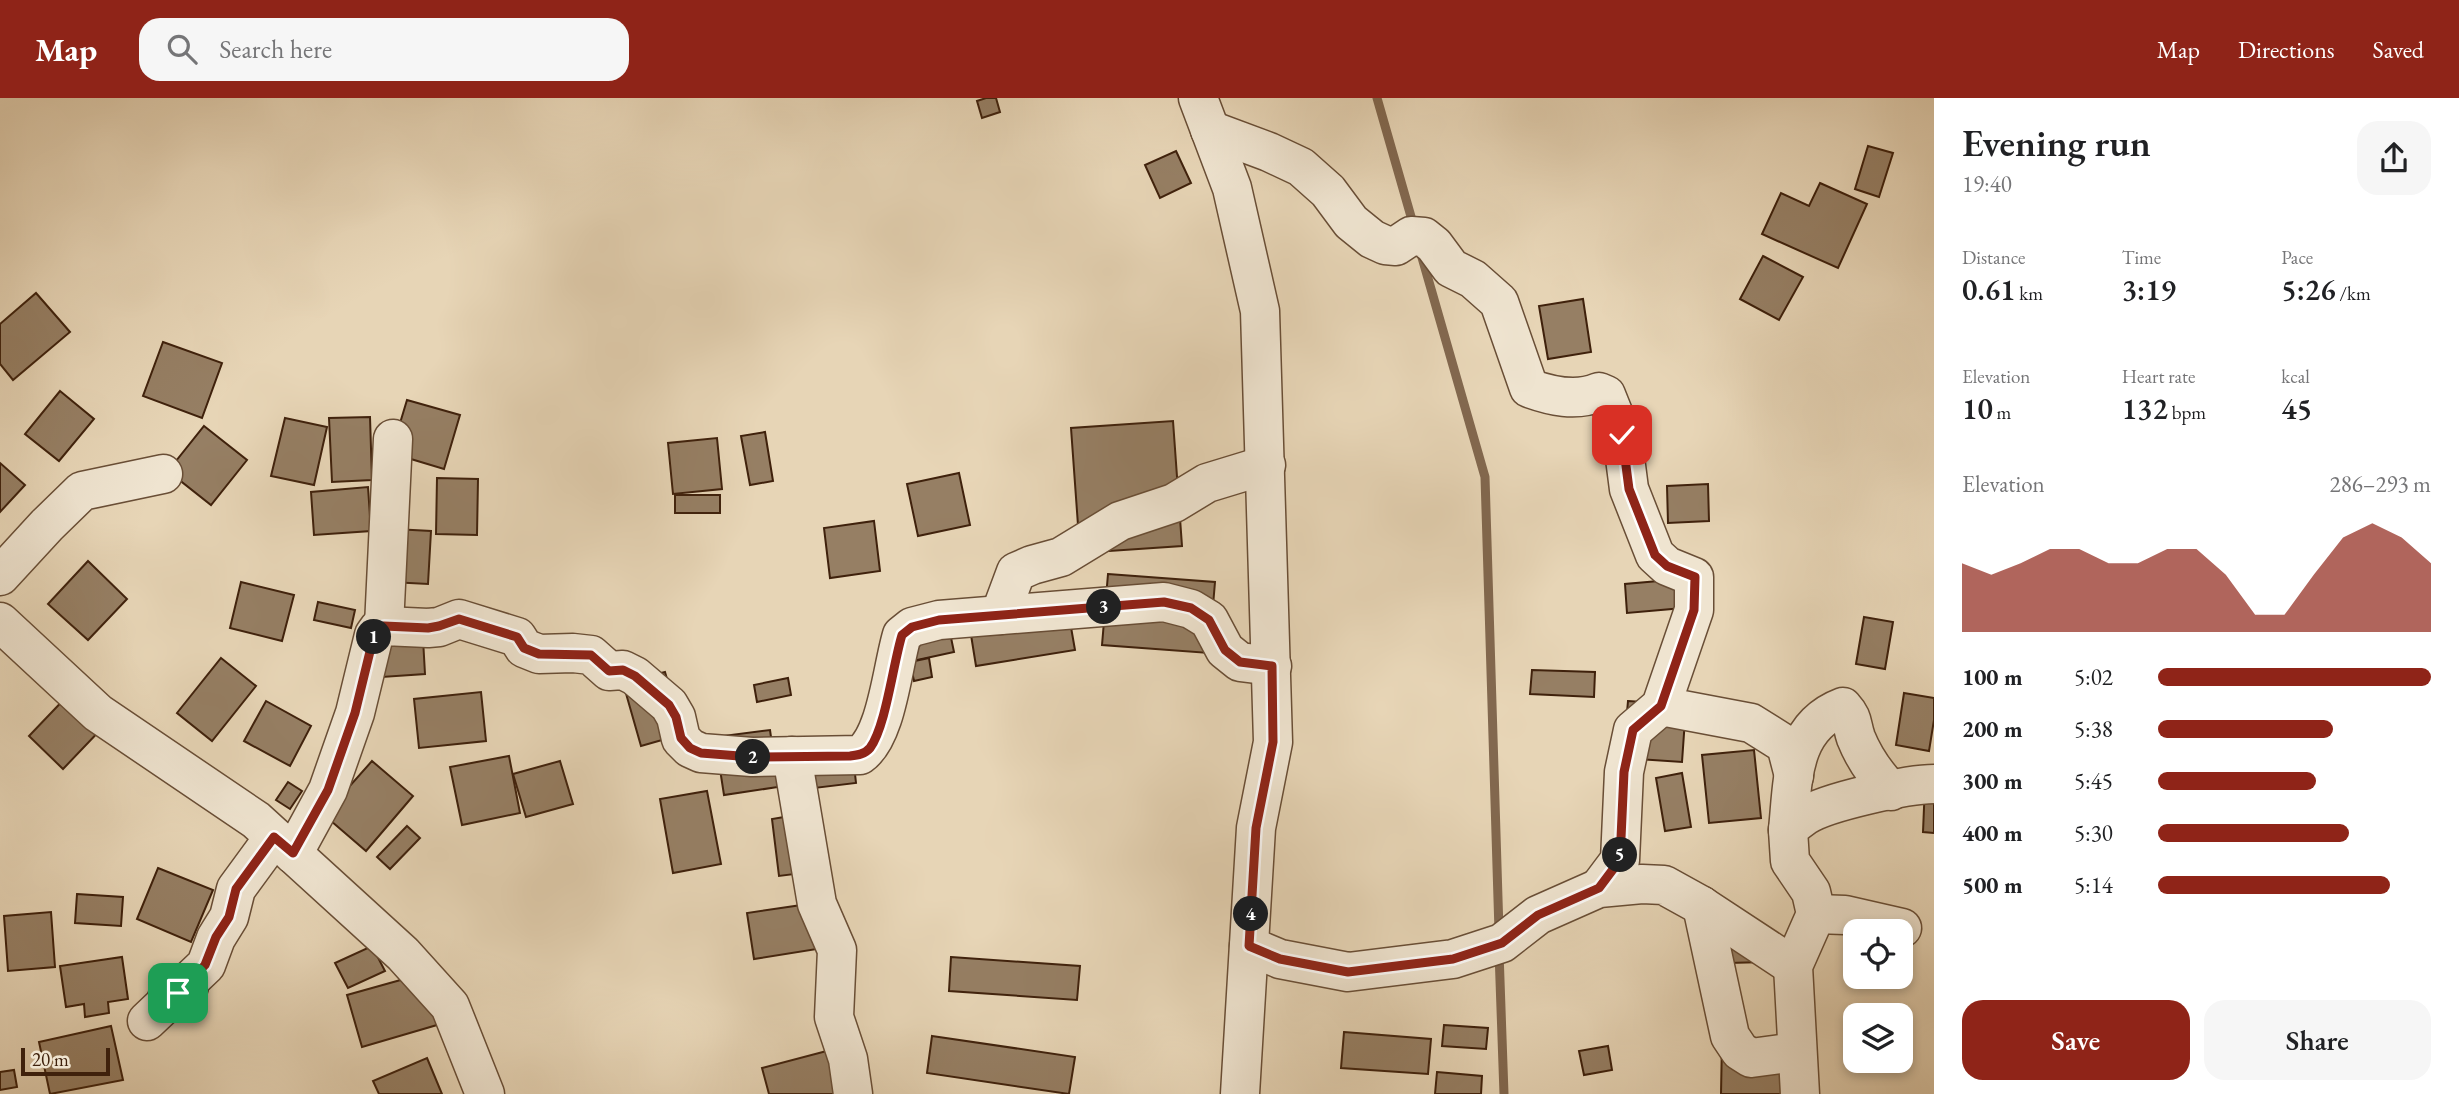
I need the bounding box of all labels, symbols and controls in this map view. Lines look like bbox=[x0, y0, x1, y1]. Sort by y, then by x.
search box bbox=[139, 18, 629, 81]
text: Map bbox=[35, 28, 97, 71]
icon: search bbox=[163, 30, 201, 68]
text: Search here bbox=[219, 32, 332, 66]
text: Map bbox=[2157, 34, 2200, 65]
text: Directions bbox=[2238, 34, 2335, 65]
text: Saved bbox=[2373, 34, 2424, 65]
text: Evening run bbox=[1962, 118, 2151, 167]
button: share bbox=[2357, 121, 2431, 195]
text: 19:40 bbox=[1962, 169, 2012, 199]
text: Distance bbox=[1962, 245, 2025, 270]
text: Time bbox=[2122, 245, 2161, 270]
text: Pace bbox=[2281, 245, 2313, 270]
text: 0.61 bbox=[1962, 270, 2015, 309]
text: 3:19 bbox=[2122, 270, 2176, 309]
text: 5:26 bbox=[2281, 270, 2336, 309]
text: km bbox=[2015, 281, 2043, 306]
text: /km bbox=[2336, 281, 2371, 306]
text: Elevation bbox=[1962, 364, 2030, 389]
text: Heart rate bbox=[2122, 364, 2195, 389]
text: kcal bbox=[2281, 364, 2310, 389]
text: 10 bbox=[1962, 389, 1993, 428]
text: 132 bbox=[2122, 389, 2168, 428]
text: 45 bbox=[2281, 389, 2312, 428]
text: m bbox=[1993, 400, 2011, 425]
text: bpm bbox=[2168, 400, 2206, 425]
pin bbox=[1592, 405, 1652, 465]
icon: check bbox=[1603, 416, 1641, 454]
text: Elevation bbox=[1962, 469, 2045, 499]
text: 286–293 m bbox=[2330, 469, 2431, 499]
pin: 3 bbox=[1086, 589, 1122, 624]
text: 3 bbox=[1098, 594, 1109, 619]
pin: 1 bbox=[356, 620, 392, 654]
text: 1 bbox=[368, 624, 379, 649]
text: 100 m bbox=[1962, 662, 2023, 692]
text: 5:02 bbox=[2074, 662, 2113, 692]
text: 200 m bbox=[1962, 714, 2023, 744]
text: 5:38 bbox=[2074, 714, 2113, 744]
pin: 2 bbox=[736, 740, 770, 774]
text: 2 bbox=[747, 744, 758, 769]
text: 300 m bbox=[1962, 766, 2023, 796]
text: 5:45 bbox=[2074, 766, 2113, 796]
text: 400 m bbox=[1962, 818, 2023, 848]
text: 5:30 bbox=[2074, 818, 2113, 848]
pin: 5 bbox=[1602, 838, 1638, 872]
text: 5 bbox=[1614, 842, 1625, 867]
text: 500 m bbox=[1962, 870, 2023, 900]
text: 5:14 bbox=[2074, 870, 2113, 900]
pin: 4 bbox=[1234, 896, 1268, 932]
text: 4 bbox=[1245, 901, 1256, 926]
map controls bbox=[1843, 919, 1913, 1073]
button: locate bbox=[1843, 919, 1913, 989]
pin bbox=[148, 963, 208, 1023]
icon: arrive bbox=[159, 974, 197, 1012]
button: Save bbox=[1962, 1000, 2190, 1080]
button: Share bbox=[2204, 1000, 2431, 1080]
button: layers bbox=[1843, 1003, 1913, 1073]
scale bar bbox=[21, 1045, 110, 1077]
text: 20 m bbox=[32, 1047, 69, 1072]

